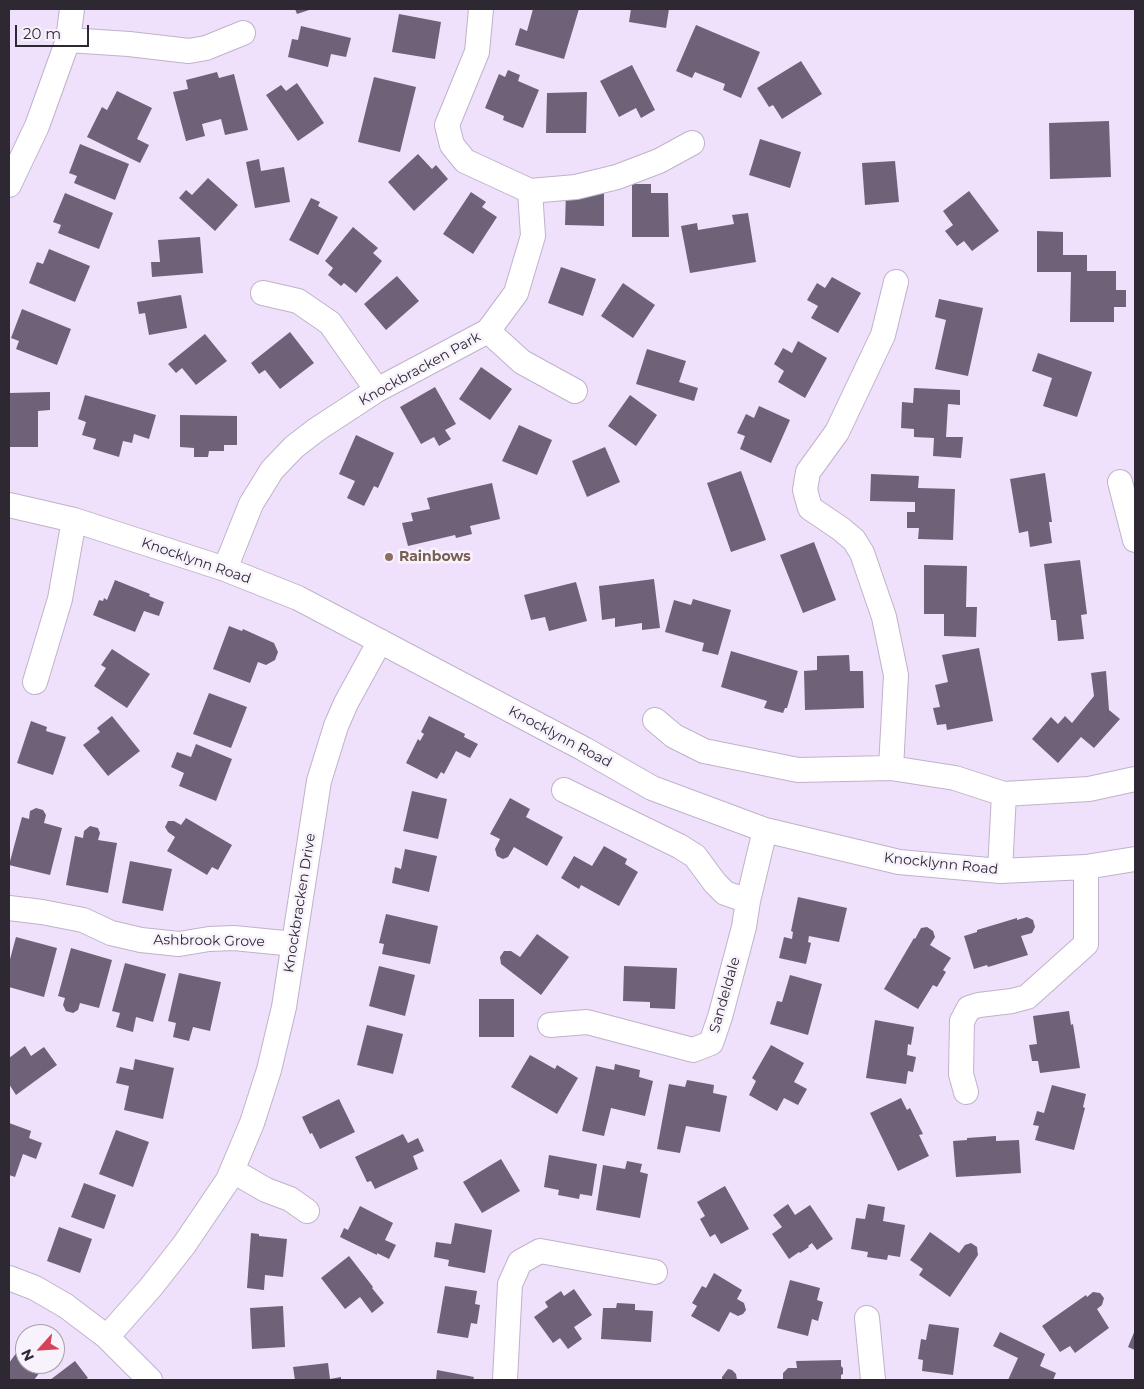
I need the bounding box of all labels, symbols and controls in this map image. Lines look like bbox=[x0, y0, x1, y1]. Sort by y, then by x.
scale bar bbox=[18, 15, 91, 47]
text: 20 m bbox=[23, 24, 61, 43]
street label: Knockbracken Park bbox=[356, 329, 484, 409]
street label: Knocklynn Road bbox=[139, 534, 253, 588]
place label: Rainbows bbox=[399, 549, 471, 565]
marker: Rainbows bbox=[383, 551, 395, 563]
street label: Knocklynn Road bbox=[505, 703, 615, 771]
street label: Knockbracken Drive bbox=[281, 832, 319, 974]
street label: Knocklynn Road bbox=[883, 850, 999, 878]
street label: Ashbrook Grove bbox=[153, 932, 265, 950]
street label: Sandeldale bbox=[706, 955, 744, 1035]
north arrow bbox=[15, 1324, 65, 1374]
text: N bbox=[17, 1346, 38, 1364]

